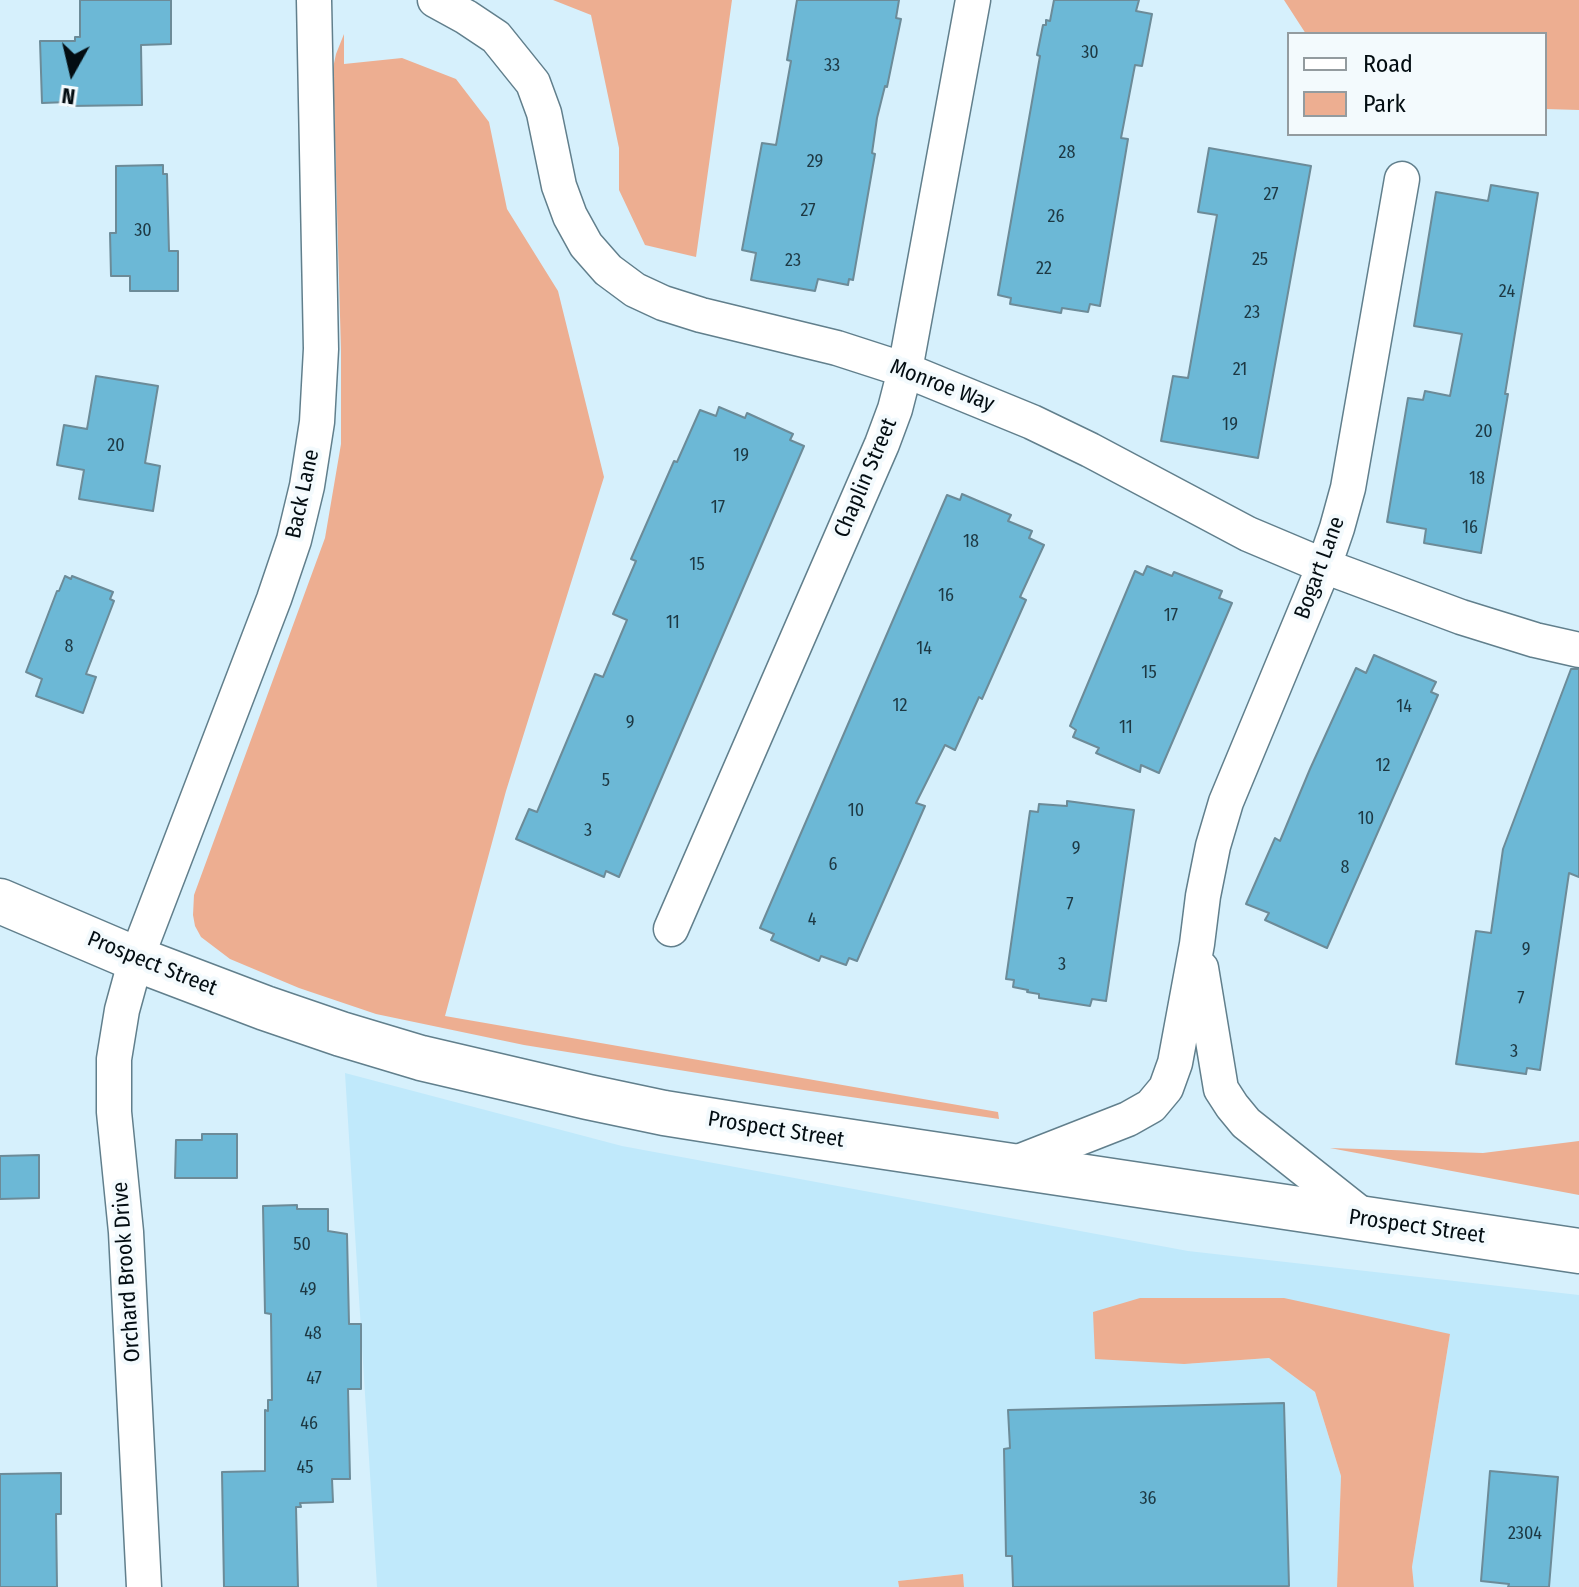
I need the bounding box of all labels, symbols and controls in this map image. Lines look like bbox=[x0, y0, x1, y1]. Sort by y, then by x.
north arrow bbox=[32, 32, 112, 112]
legend bbox=[1287, 32, 1547, 136]
house number: 30 bbox=[1081, 42, 1099, 64]
text: Road bbox=[1363, 50, 1413, 78]
house number: 33 bbox=[824, 55, 840, 77]
text: N bbox=[60, 82, 77, 111]
text: Park bbox=[1363, 90, 1406, 118]
house number: 28 bbox=[1059, 142, 1075, 164]
house number: 29 bbox=[807, 151, 823, 173]
house number: 27 bbox=[1263, 184, 1279, 206]
house number: 27 bbox=[800, 200, 816, 222]
house number: 26 bbox=[1048, 206, 1064, 228]
house number: 30 bbox=[134, 220, 152, 242]
house number: 25 bbox=[1252, 249, 1268, 271]
house number: 23 bbox=[785, 250, 801, 272]
house number: 22 bbox=[1036, 258, 1052, 280]
house number: 24 bbox=[1499, 281, 1515, 303]
house number: 23 bbox=[1244, 302, 1260, 324]
street label: Monroe Way bbox=[886, 354, 998, 418]
house number: 21 bbox=[1233, 359, 1247, 381]
street label: Chaplin Street bbox=[829, 414, 903, 542]
house number: 19 bbox=[1222, 414, 1238, 436]
house number: 20 bbox=[1475, 421, 1493, 443]
house number: 20 bbox=[107, 435, 125, 457]
house number: 19 bbox=[733, 445, 749, 467]
street label: Back Lane bbox=[281, 447, 325, 541]
house number: 18 bbox=[1469, 468, 1485, 490]
house number: 17 bbox=[711, 497, 725, 519]
street label: Bogart Lane bbox=[1289, 513, 1351, 623]
house number: 16 bbox=[1462, 517, 1478, 539]
house number: 18 bbox=[963, 531, 979, 553]
house number: 15 bbox=[689, 554, 705, 576]
house number: 16 bbox=[938, 585, 954, 607]
house number: 17 bbox=[1164, 605, 1178, 627]
house number: 11 bbox=[666, 612, 680, 634]
house number: 8 bbox=[65, 636, 73, 658]
house number: 14 bbox=[916, 638, 932, 660]
house number: 15 bbox=[1141, 662, 1157, 684]
house number: 12 bbox=[893, 695, 907, 717]
house number: 14 bbox=[1396, 696, 1412, 718]
house number: 9 bbox=[626, 712, 634, 734]
house number: 11 bbox=[1119, 717, 1133, 739]
house number: 12 bbox=[1376, 755, 1390, 777]
house number: 5 bbox=[602, 770, 610, 792]
house number: 10 bbox=[848, 800, 864, 822]
house number: 10 bbox=[1358, 808, 1374, 830]
house number: 3 bbox=[584, 820, 592, 842]
house number: 9 bbox=[1072, 838, 1080, 860]
house number: 6 bbox=[829, 854, 837, 876]
house number: 8 bbox=[1341, 857, 1349, 879]
house number: 7 bbox=[1066, 894, 1074, 916]
house number: 4 bbox=[808, 909, 816, 931]
street label: Prospect Street bbox=[83, 926, 221, 1002]
house number: 9 bbox=[1522, 939, 1530, 961]
house number: 3 bbox=[1058, 954, 1066, 976]
house number: 7 bbox=[1517, 988, 1525, 1010]
house number: 3 bbox=[1510, 1041, 1518, 1063]
street label: Prospect Street bbox=[706, 1106, 846, 1154]
street label: Orchard Brook Drive bbox=[108, 1181, 146, 1363]
street label: Prospect Street bbox=[1347, 1204, 1487, 1250]
house number: 50 bbox=[293, 1234, 311, 1256]
house number: 49 bbox=[299, 1279, 317, 1301]
house number: 48 bbox=[304, 1323, 322, 1345]
house number: 47 bbox=[306, 1368, 322, 1390]
house number: 46 bbox=[300, 1413, 318, 1435]
house number: 45 bbox=[297, 1457, 313, 1479]
house number: 36 bbox=[1139, 1488, 1157, 1510]
house number: 2304 bbox=[1508, 1523, 1542, 1545]

